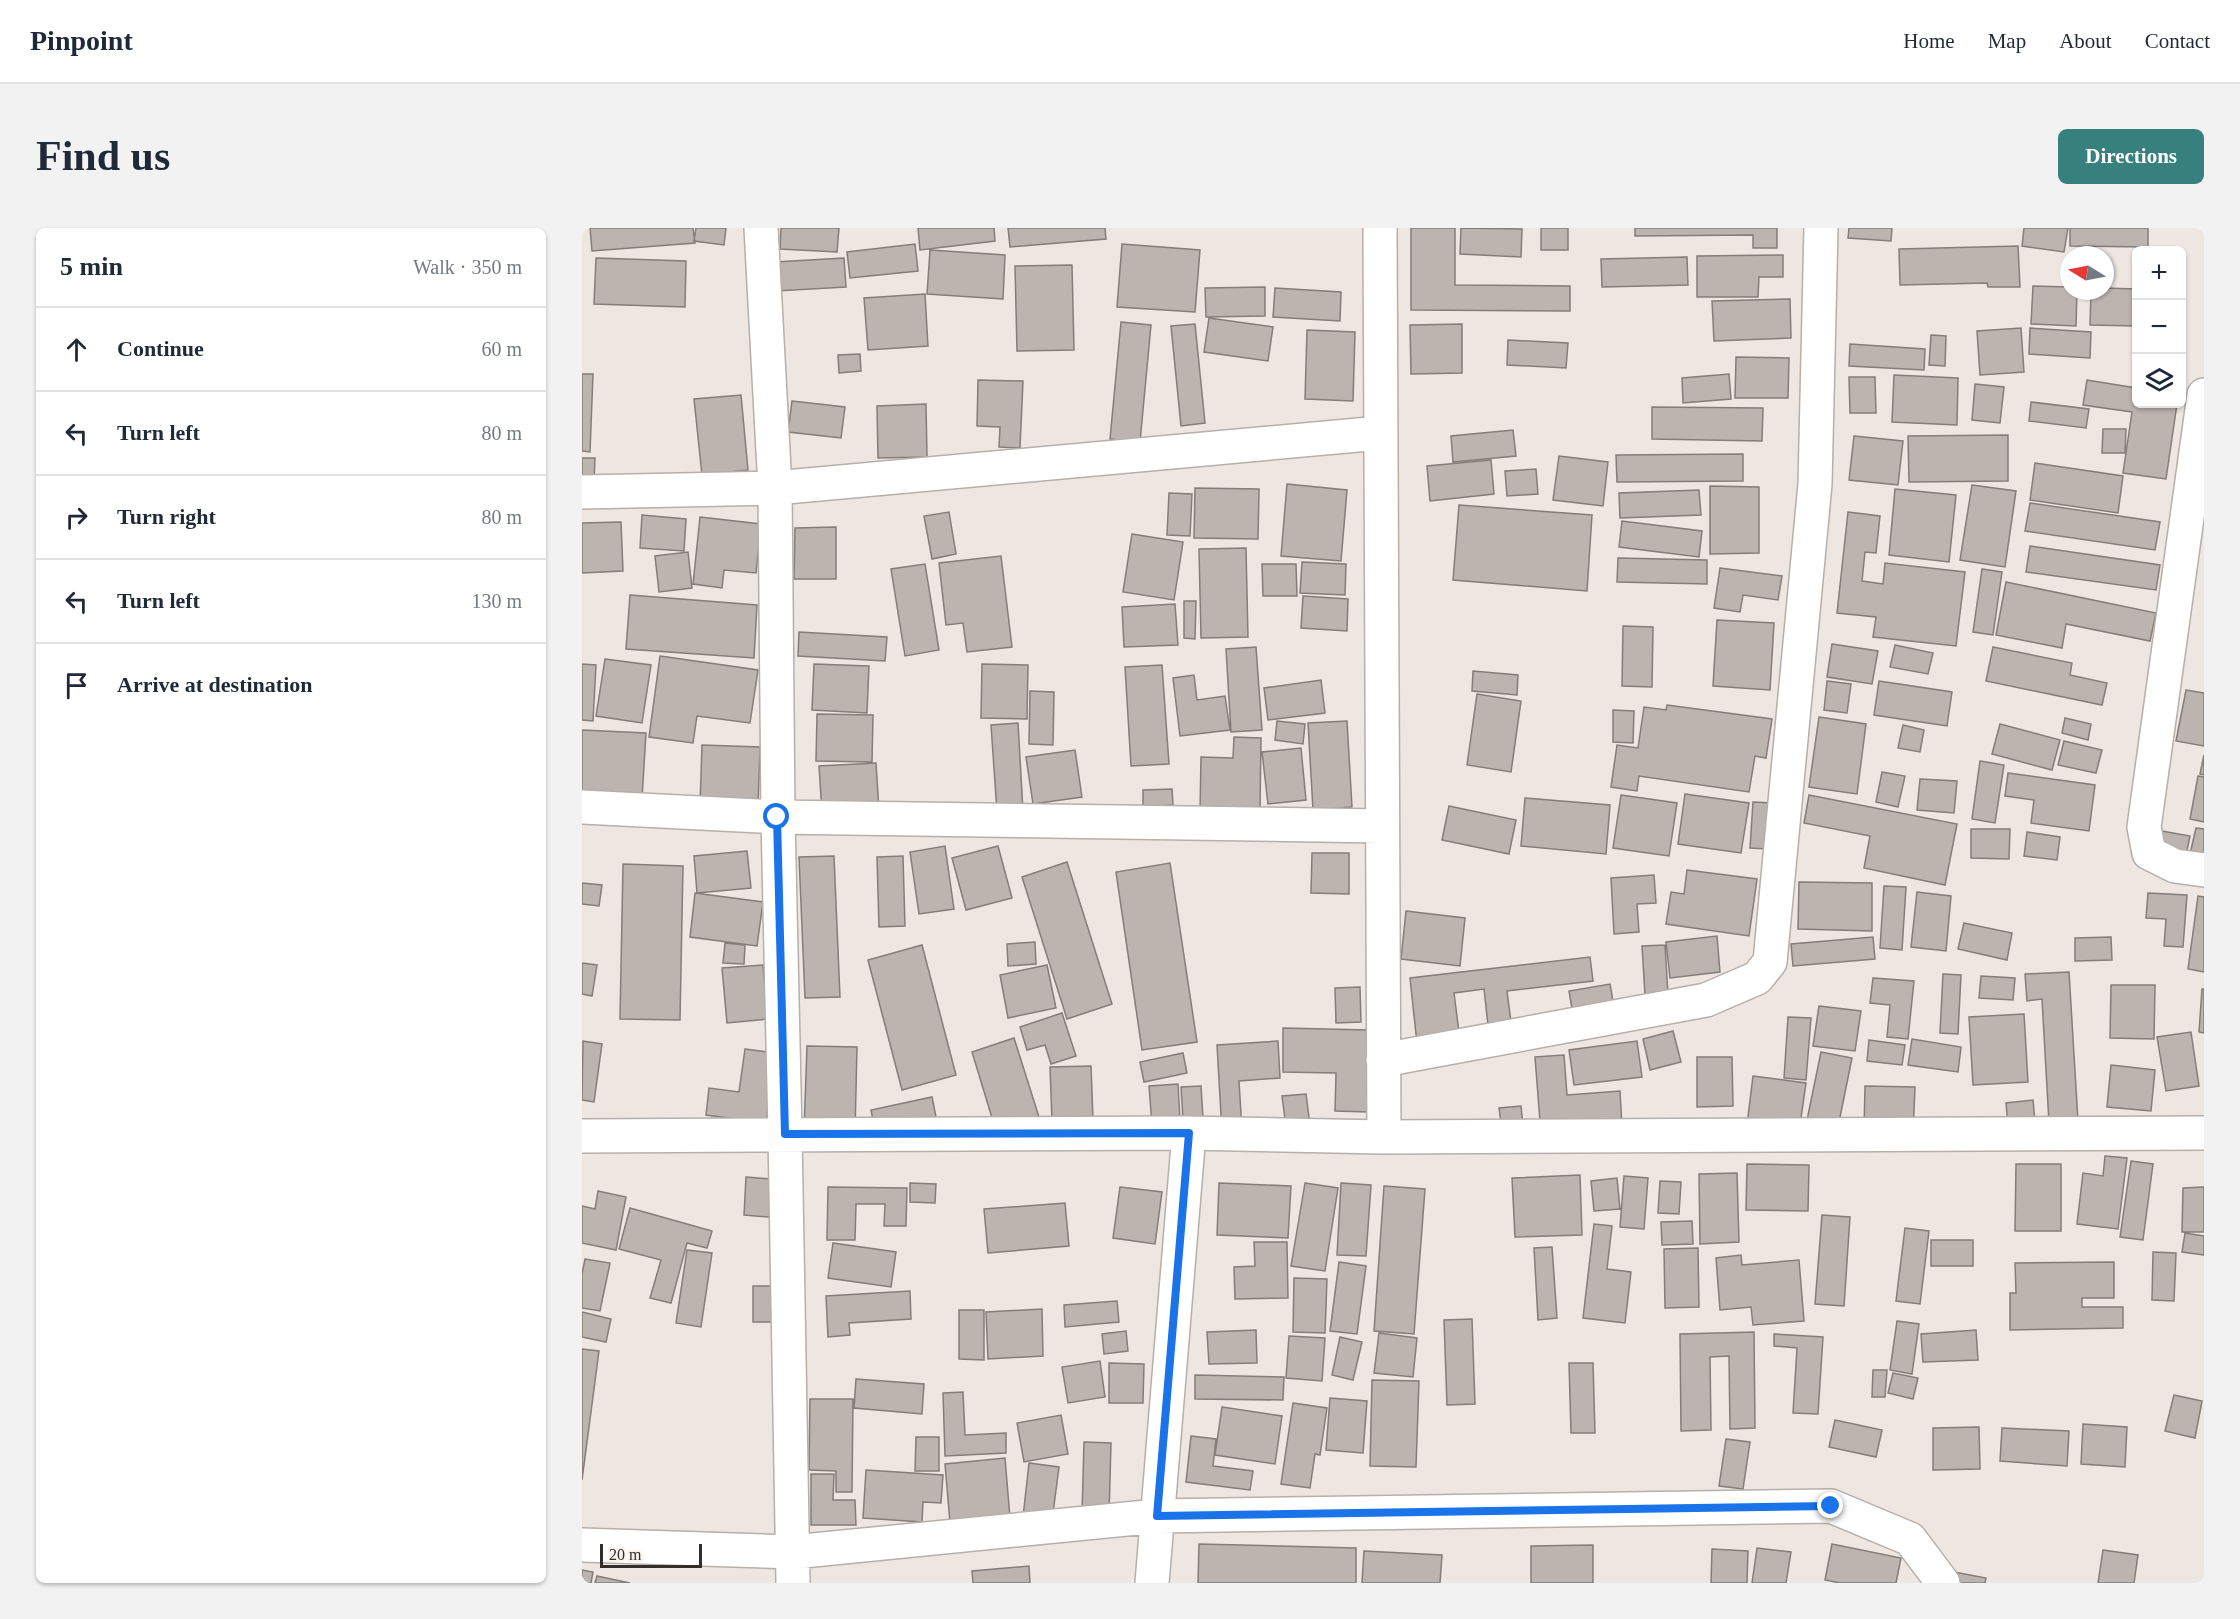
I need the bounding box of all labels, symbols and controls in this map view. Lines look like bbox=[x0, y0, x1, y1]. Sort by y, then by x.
text: Pinpoint bbox=[30, 25, 133, 56]
text: Home bbox=[1903, 29, 1955, 53]
text: Map bbox=[1988, 29, 2026, 53]
text: About bbox=[2059, 29, 2112, 53]
text: Contact bbox=[2145, 29, 2210, 53]
button: Directions bbox=[2058, 129, 2204, 184]
text: Find us bbox=[36, 133, 170, 179]
north arrow bbox=[2060, 246, 2114, 300]
map controls bbox=[2132, 246, 2186, 408]
button: + bbox=[2132, 246, 2186, 300]
text: 5 min bbox=[60, 252, 123, 281]
text: Walk · 350 m bbox=[413, 256, 522, 278]
button: − bbox=[2132, 300, 2186, 354]
icon: ahead bbox=[60, 333, 93, 366]
text: Continue bbox=[117, 336, 204, 361]
text: 60 m bbox=[481, 338, 522, 360]
button: layers bbox=[2132, 354, 2186, 408]
icon: left bbox=[60, 417, 93, 450]
text: Turn left bbox=[117, 420, 200, 445]
text: 80 m bbox=[481, 422, 522, 444]
icon: right bbox=[60, 501, 93, 534]
text: Turn right bbox=[117, 504, 216, 529]
text: 80 m bbox=[481, 506, 522, 528]
icon: left bbox=[60, 585, 93, 618]
text: Turn left bbox=[117, 588, 200, 613]
text: 130 m bbox=[471, 590, 522, 612]
icon: arrive bbox=[60, 669, 93, 702]
text: Arrive at destination bbox=[117, 672, 313, 697]
route start bbox=[763, 803, 789, 829]
route end bbox=[1817, 1492, 1843, 1518]
scale bar bbox=[600, 1541, 702, 1568]
text: 20 m bbox=[609, 1546, 641, 1563]

